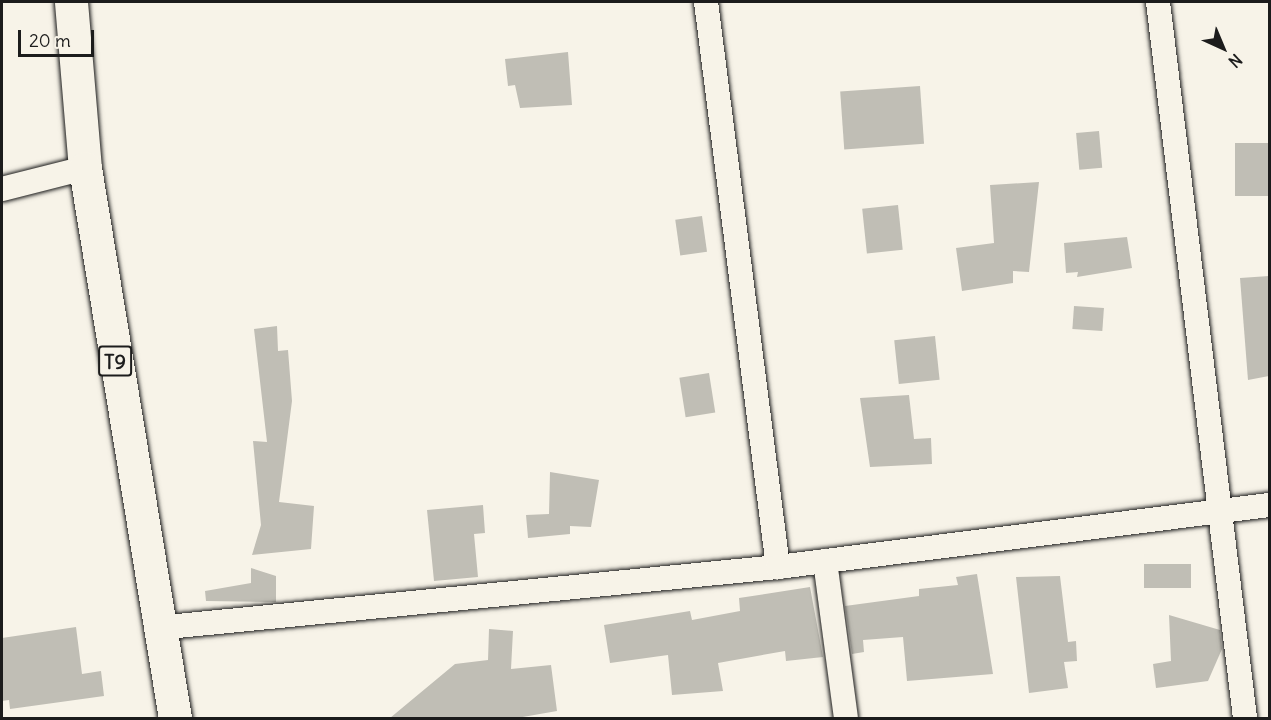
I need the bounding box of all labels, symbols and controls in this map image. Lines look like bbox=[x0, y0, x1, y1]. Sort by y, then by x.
scale bar bbox=[21, 18, 98, 56]
north arrow bbox=[1193, 18, 1253, 78]
text: 20 m bbox=[29, 29, 71, 52]
text: N bbox=[1225, 50, 1246, 72]
road number: T9 bbox=[97, 344, 133, 378]

